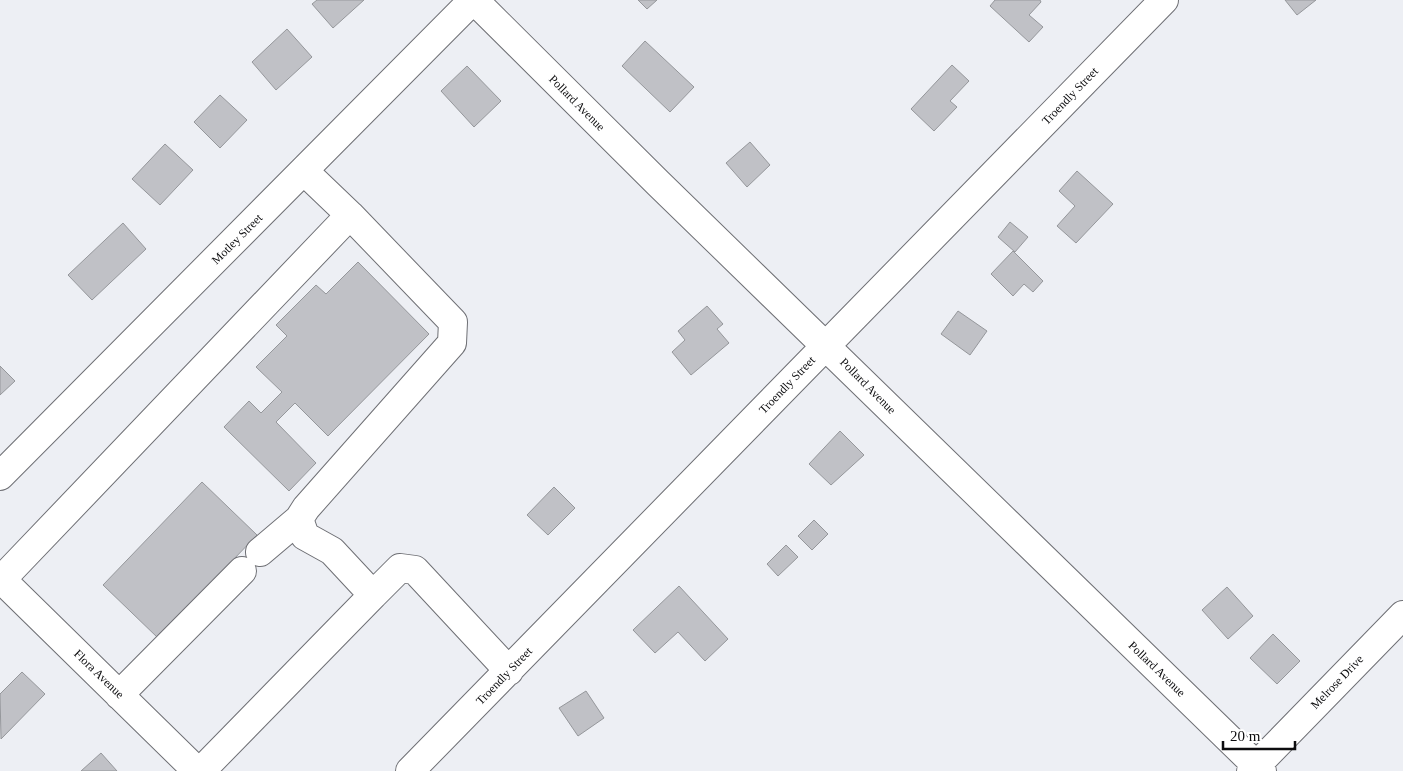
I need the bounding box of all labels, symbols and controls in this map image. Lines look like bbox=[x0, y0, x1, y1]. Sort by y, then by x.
street label: Troendly Street bbox=[1039, 64, 1101, 128]
street label: Pollard Avenue bbox=[546, 72, 608, 134]
street label: Motley Street bbox=[209, 210, 266, 267]
street label: Troendly Street bbox=[756, 353, 818, 417]
street label: Pollard Avenue bbox=[837, 355, 899, 417]
street label: Pollard Avenue bbox=[1126, 638, 1188, 700]
street label: Troendly Street bbox=[473, 644, 535, 708]
street label: Flora Avenue bbox=[71, 647, 127, 701]
street label: Melrose Drive bbox=[1308, 652, 1366, 712]
scale bar bbox=[1223, 718, 1296, 750]
text: 20 m bbox=[1230, 728, 1261, 744]

